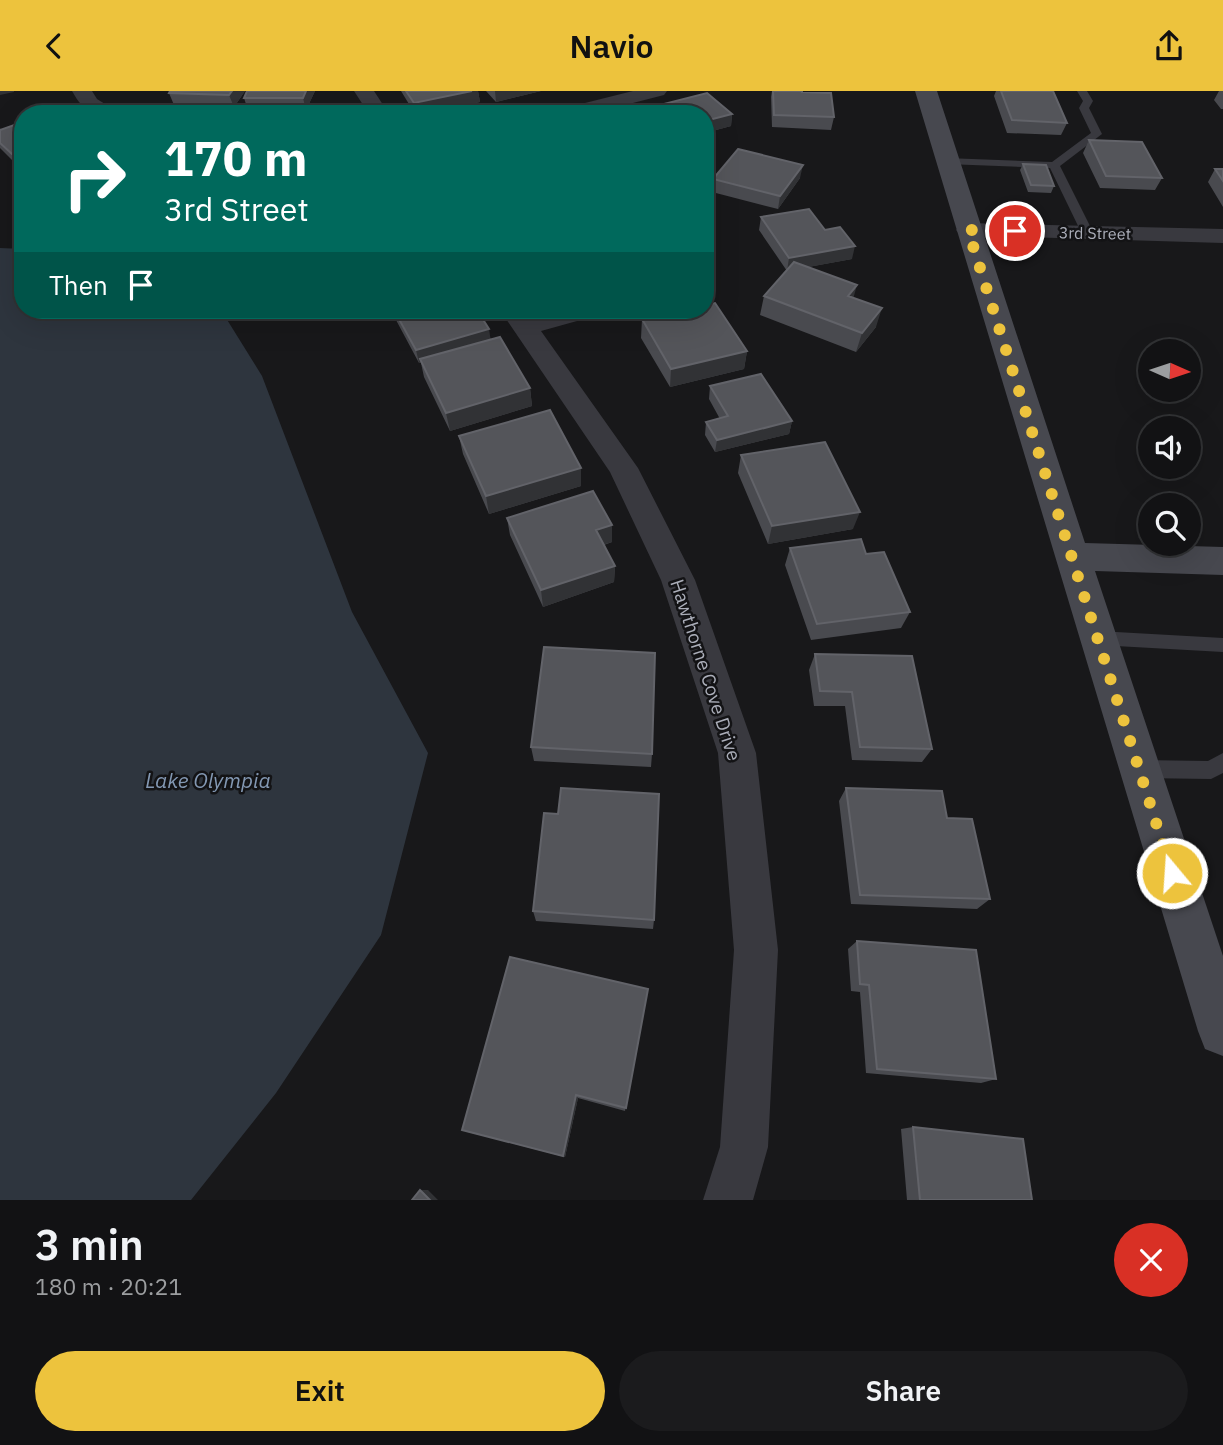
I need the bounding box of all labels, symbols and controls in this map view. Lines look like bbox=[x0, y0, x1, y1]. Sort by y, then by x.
text: Navio bbox=[569, 25, 654, 67]
icon: back bbox=[35, 27, 73, 65]
icon: share bbox=[1150, 27, 1188, 65]
text: 170 m bbox=[164, 126, 308, 189]
icon: right bbox=[49, 133, 140, 224]
text: 3rd Street bbox=[164, 188, 309, 230]
pin bbox=[985, 201, 1045, 261]
icon: arrive bbox=[996, 212, 1034, 250]
street label: 3rd Street bbox=[1059, 222, 1131, 244]
icon: arrive bbox=[122, 266, 160, 304]
text: Then bbox=[49, 268, 108, 302]
north arrow bbox=[1138, 339, 1200, 403]
map controls bbox=[1138, 339, 1201, 556]
button: sound bbox=[1138, 416, 1201, 479]
button: search bbox=[1138, 493, 1201, 556]
street label: Hawthorne Cove Drive bbox=[665, 576, 747, 764]
water label: Lake Olympia bbox=[145, 766, 271, 794]
position arrow bbox=[1135, 836, 1209, 910]
text: 3 min bbox=[35, 1217, 144, 1272]
button: close bbox=[1114, 1223, 1188, 1297]
text: 180 m · 20:21 bbox=[35, 1271, 182, 1301]
button: Exit bbox=[35, 1351, 605, 1431]
button: Share bbox=[619, 1351, 1188, 1431]

